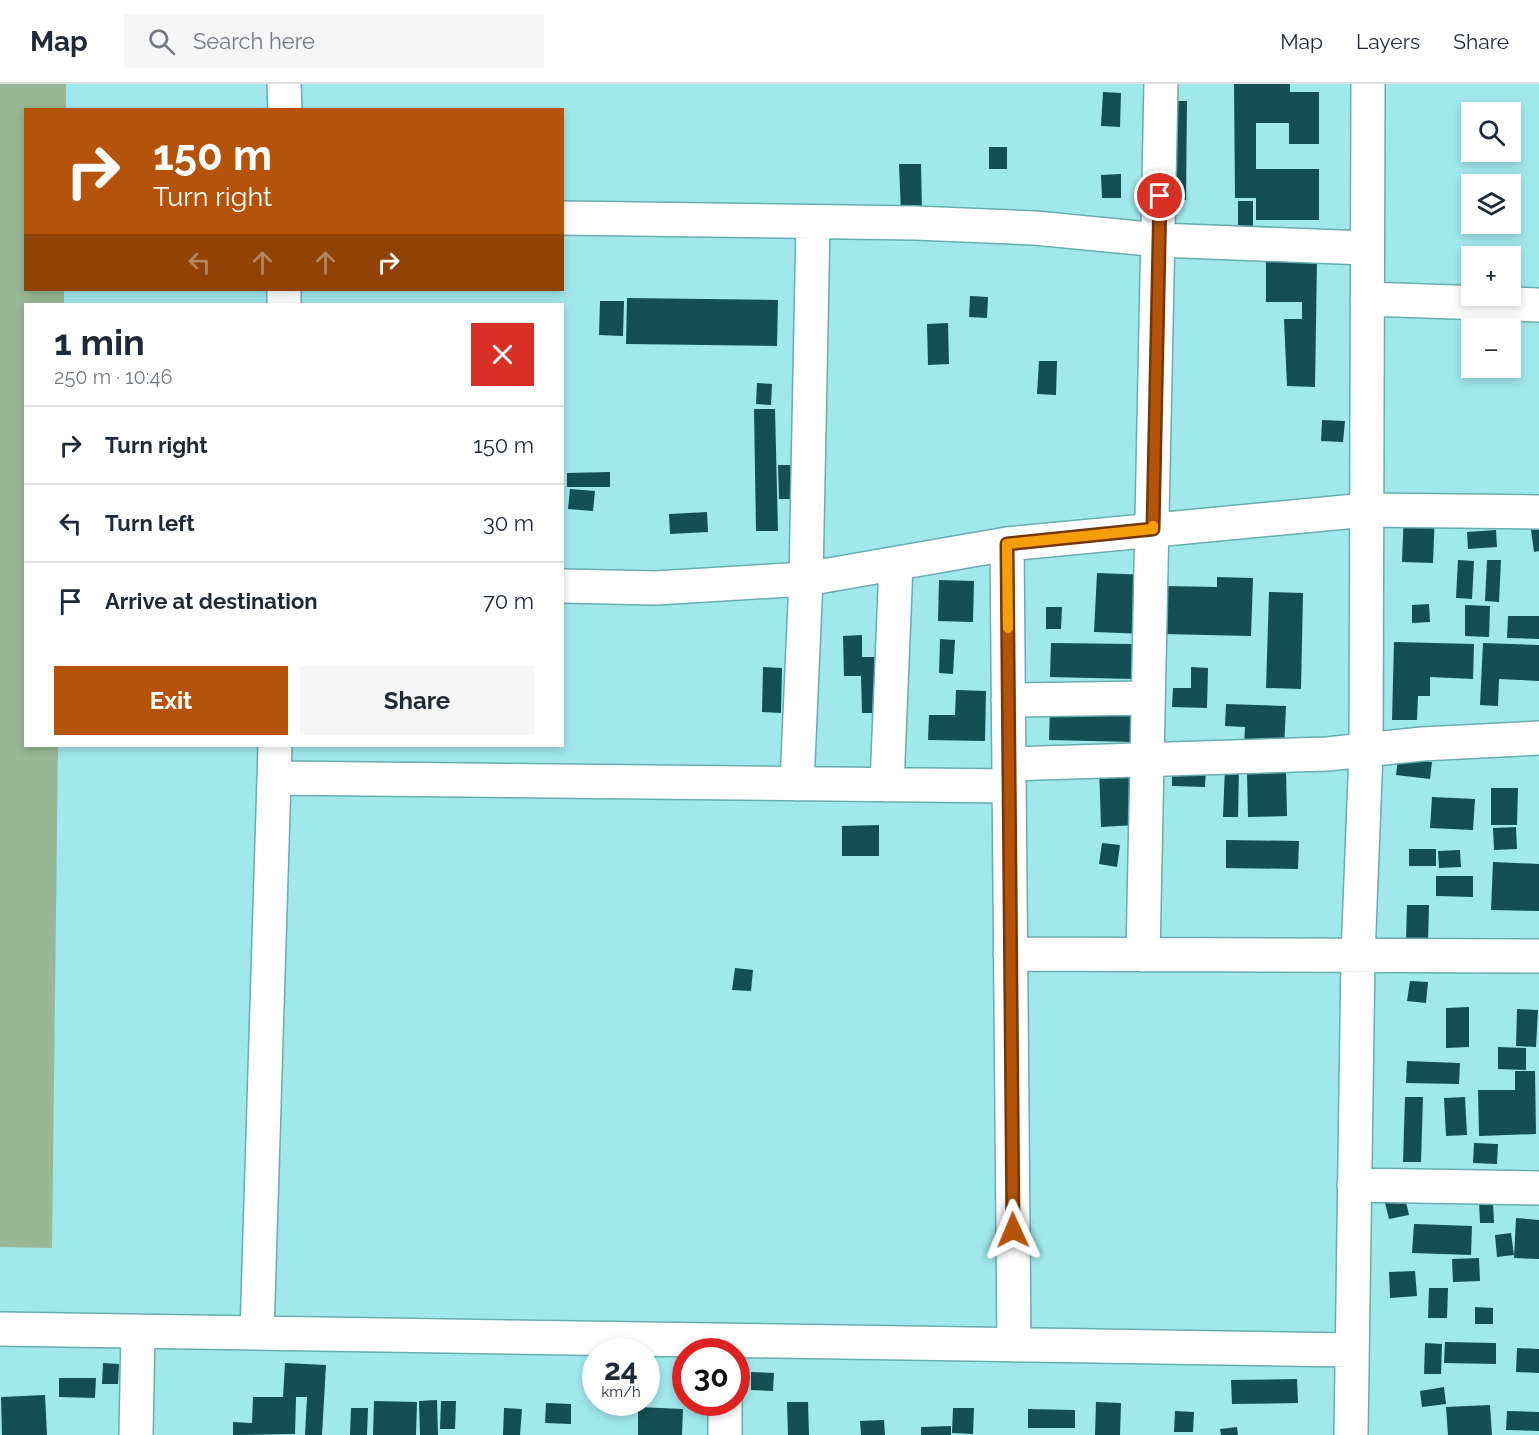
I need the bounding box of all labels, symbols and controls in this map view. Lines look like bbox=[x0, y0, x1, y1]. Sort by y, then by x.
search box bbox=[124, 14, 544, 68]
text: Map bbox=[30, 25, 88, 58]
icon: search bbox=[145, 25, 178, 58]
text: Search here bbox=[193, 28, 315, 54]
text: Map bbox=[1280, 29, 1323, 54]
text: Layers bbox=[1356, 29, 1420, 54]
text: Share bbox=[1453, 29, 1509, 54]
map controls bbox=[1461, 102, 1521, 378]
button: search bbox=[1461, 102, 1521, 162]
text: 150 m bbox=[153, 131, 272, 180]
icon: right bbox=[54, 132, 132, 210]
pin bbox=[1134, 170, 1185, 221]
button: layers bbox=[1461, 174, 1521, 234]
icon: arrive bbox=[1143, 179, 1176, 212]
text: Turn right bbox=[153, 181, 272, 212]
icon: left bbox=[183, 246, 216, 279]
icon: ahead bbox=[246, 246, 279, 279]
icon: ahead bbox=[309, 246, 342, 279]
icon: right bbox=[372, 246, 405, 279]
button: + bbox=[1461, 246, 1521, 306]
button: − bbox=[1461, 318, 1521, 378]
text: 1 min bbox=[54, 321, 145, 363]
button: close bbox=[471, 323, 534, 386]
text: 250 m · 10:46 bbox=[54, 365, 173, 389]
icon: right bbox=[54, 429, 87, 462]
text: Turn right bbox=[105, 432, 208, 458]
text: 150 m bbox=[473, 432, 534, 458]
icon: left bbox=[54, 507, 87, 540]
text: Turn left bbox=[105, 510, 195, 536]
text: 30 m bbox=[483, 510, 534, 536]
icon: arrive bbox=[54, 585, 87, 618]
text: Arrive at destination bbox=[105, 588, 318, 614]
text: 70 m bbox=[483, 588, 534, 614]
button: Exit bbox=[54, 666, 288, 735]
button: Share bbox=[300, 666, 534, 735]
position arrow bbox=[981, 1198, 1045, 1262]
speed limit sign: 30 bbox=[672, 1338, 750, 1416]
text: 24 bbox=[604, 1352, 638, 1387]
text: km/h bbox=[601, 1383, 641, 1401]

